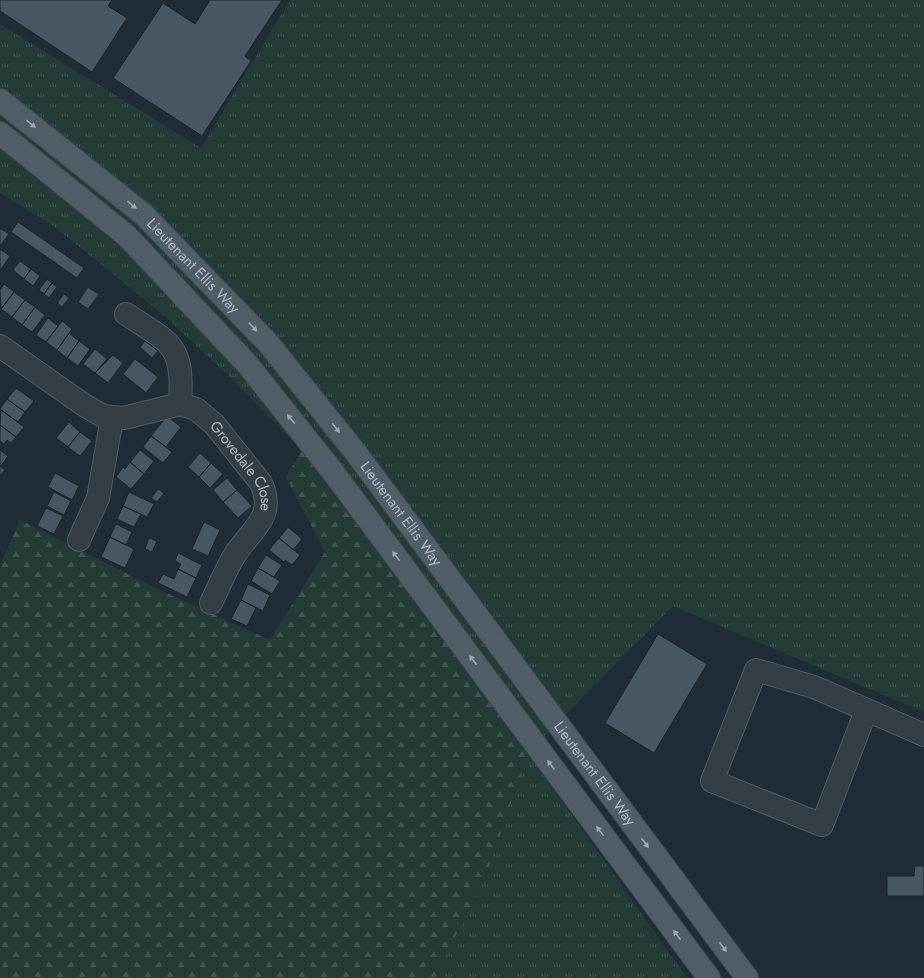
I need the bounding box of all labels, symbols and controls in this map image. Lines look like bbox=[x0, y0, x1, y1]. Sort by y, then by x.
one-way arrow bbox=[26, 119, 37, 128]
one-way arrow bbox=[127, 201, 138, 209]
street label: Lieutenant Ellis Way bbox=[142, 213, 245, 319]
one-way arrow bbox=[248, 322, 258, 332]
one-way arrow bbox=[287, 414, 296, 425]
street label: Grovedale Close bbox=[204, 416, 277, 513]
one-way arrow bbox=[331, 422, 340, 433]
street label: Lieutenant Ellis Way bbox=[355, 457, 448, 571]
one-way arrow bbox=[392, 551, 400, 561]
one-way arrow bbox=[469, 655, 477, 666]
street label: Lieutenant Ellis Way bbox=[548, 717, 641, 831]
one-way arrow bbox=[547, 759, 555, 770]
one-way arrow bbox=[596, 826, 604, 836]
one-way arrow bbox=[641, 837, 649, 848]
one-way arrow bbox=[673, 930, 681, 941]
one-way arrow bbox=[719, 941, 727, 952]

